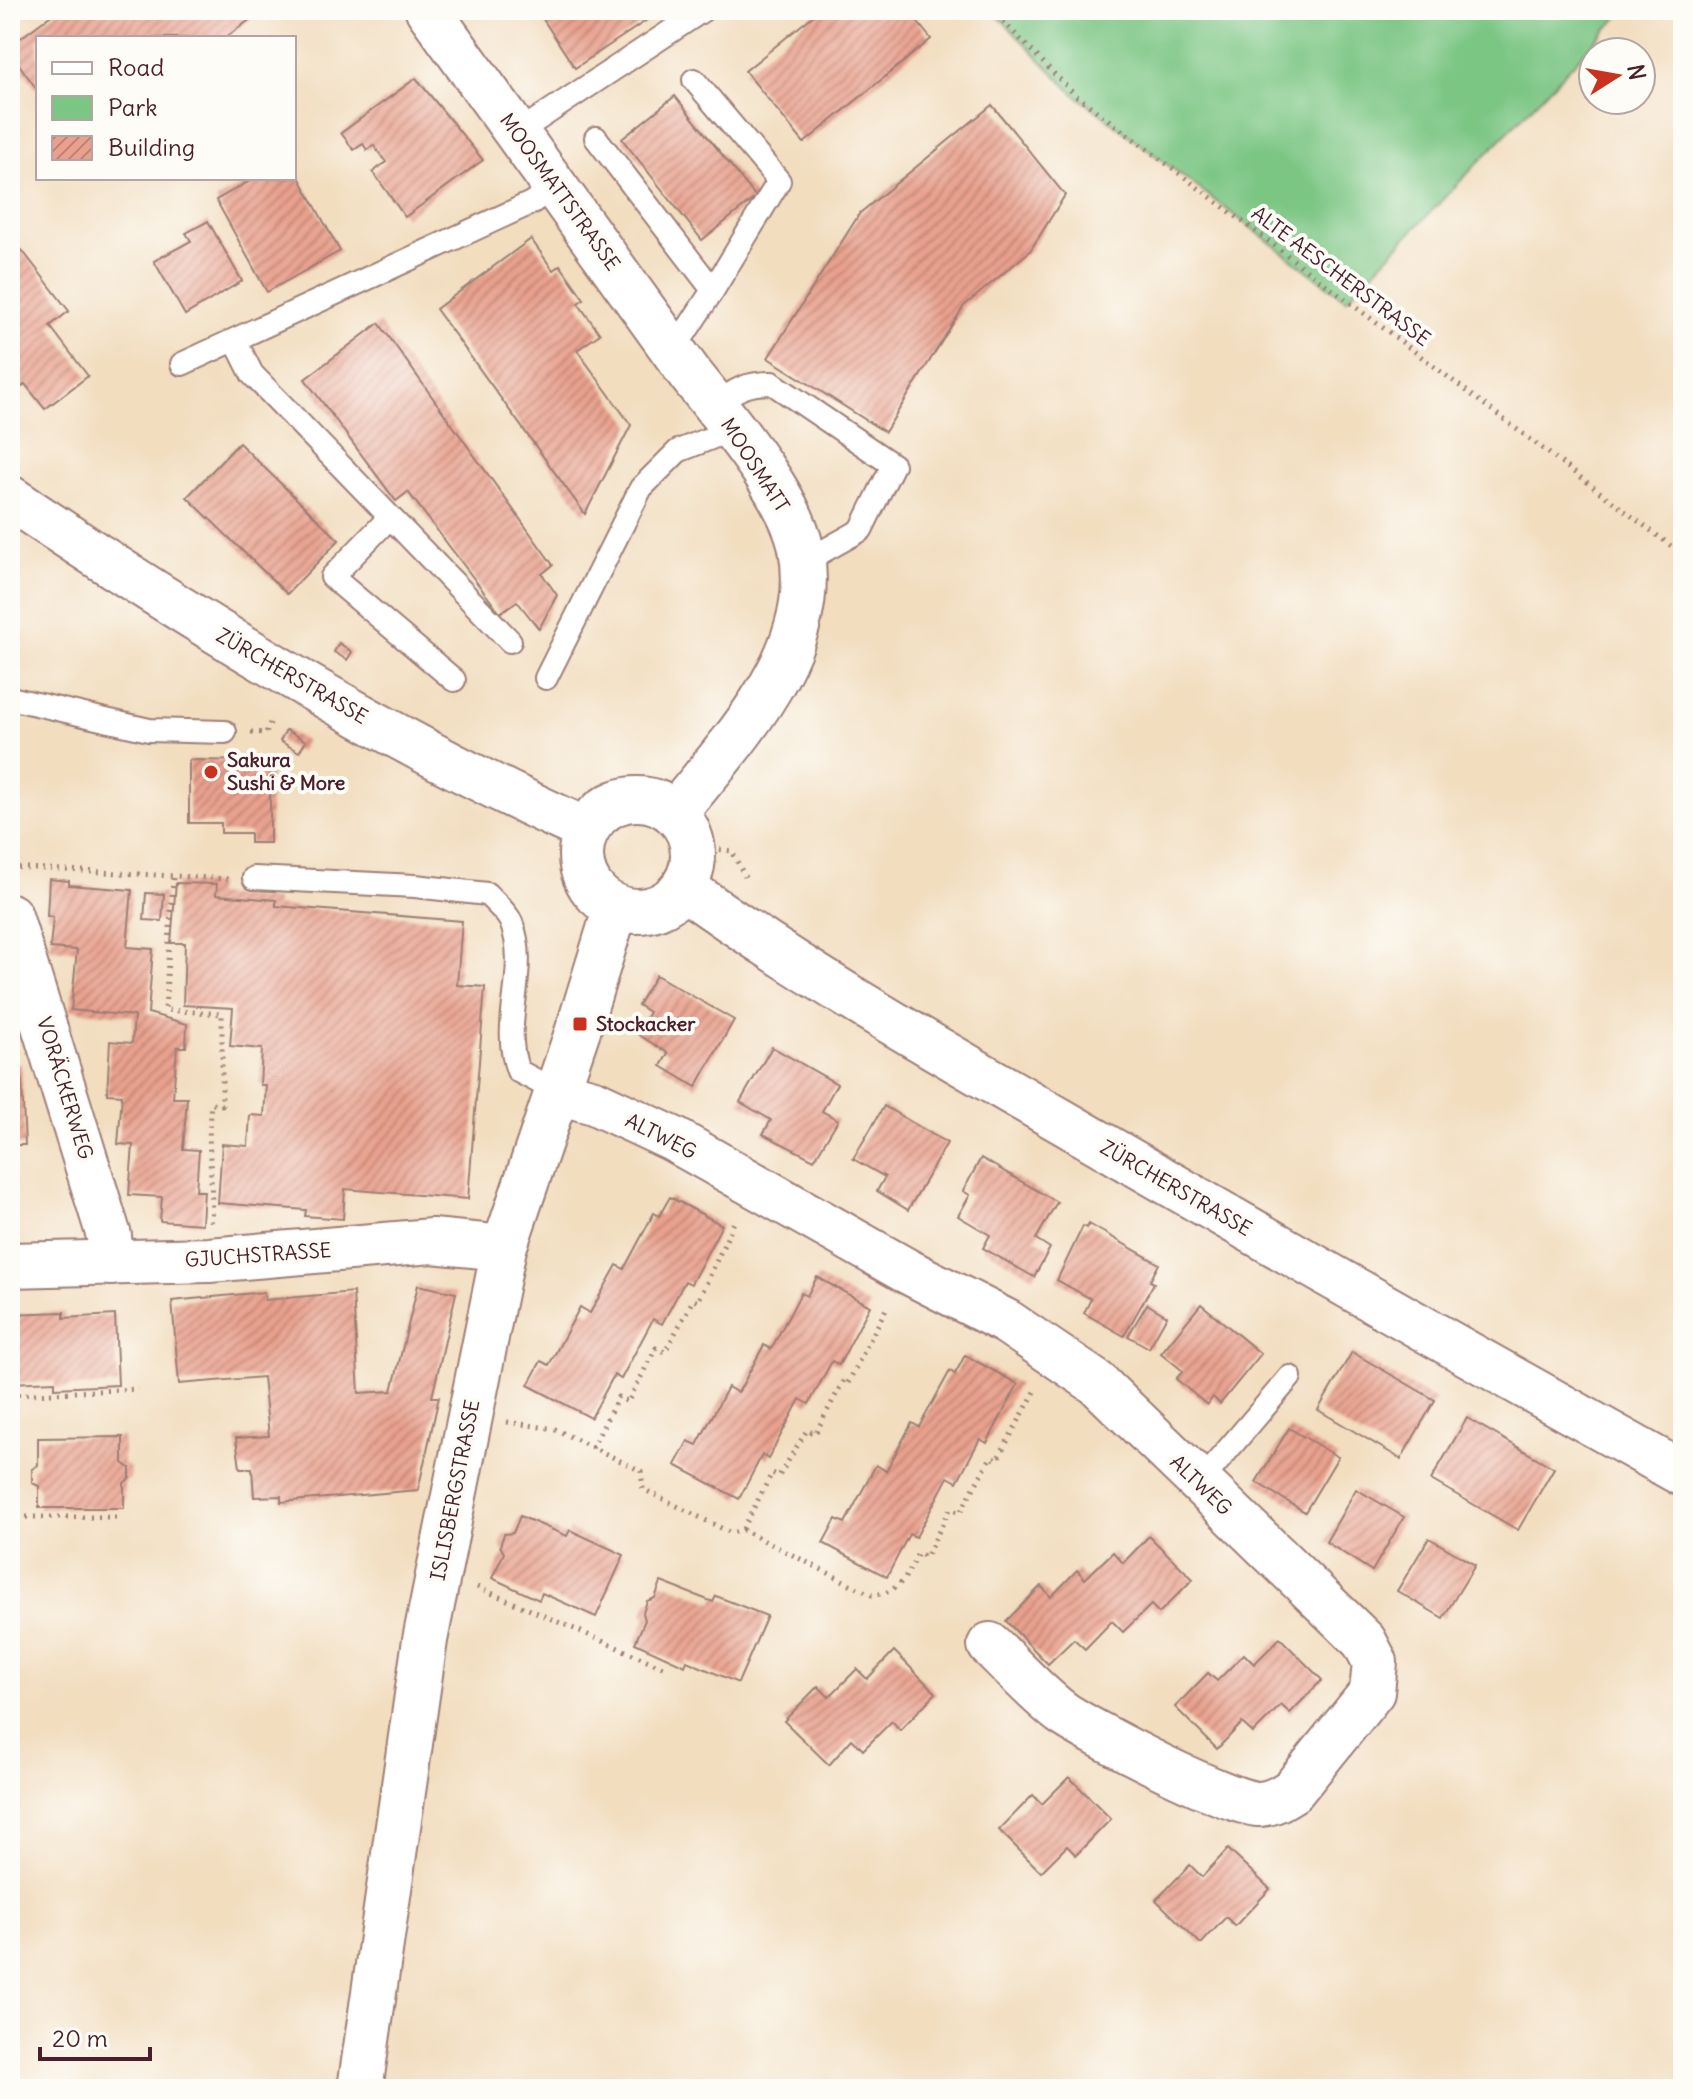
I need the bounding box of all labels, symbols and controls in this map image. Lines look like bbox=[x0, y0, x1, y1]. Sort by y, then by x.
legend bbox=[36, 36, 296, 180]
north arrow bbox=[1577, 36, 1657, 116]
text: Road bbox=[108, 52, 164, 82]
text: N bbox=[1621, 62, 1652, 82]
text: Park bbox=[108, 92, 158, 122]
street label: MOOSMATTSTRASSE bbox=[495, 108, 626, 275]
text: Building bbox=[108, 132, 195, 162]
street label: ALTE AESCHERSTRASSE bbox=[1247, 200, 1436, 351]
street label: MOOSMATT bbox=[716, 413, 795, 517]
street label: ZÜRCHERSTRASSE bbox=[212, 622, 372, 729]
place label: Sakura Sushi & More bbox=[227, 747, 346, 795]
marker: Sakura Sushi & More bbox=[202, 763, 220, 781]
place label: Stockacker bbox=[596, 1011, 696, 1036]
street label: VORÄCKERWEG bbox=[32, 1014, 99, 1162]
marker: Stockacker bbox=[571, 1015, 589, 1033]
street label: ALTWEG bbox=[622, 1107, 701, 1164]
street label: ZÜRCHERSTRASSE bbox=[1096, 1134, 1256, 1241]
street label: GJUCHSTRASSE bbox=[184, 1237, 332, 1272]
street label: ISLISBERGSTRASSE bbox=[425, 1397, 484, 1582]
street label: ALTWEG bbox=[1165, 1449, 1237, 1520]
scale bar bbox=[40, 2011, 150, 2061]
text: 20 m bbox=[52, 2023, 108, 2053]

